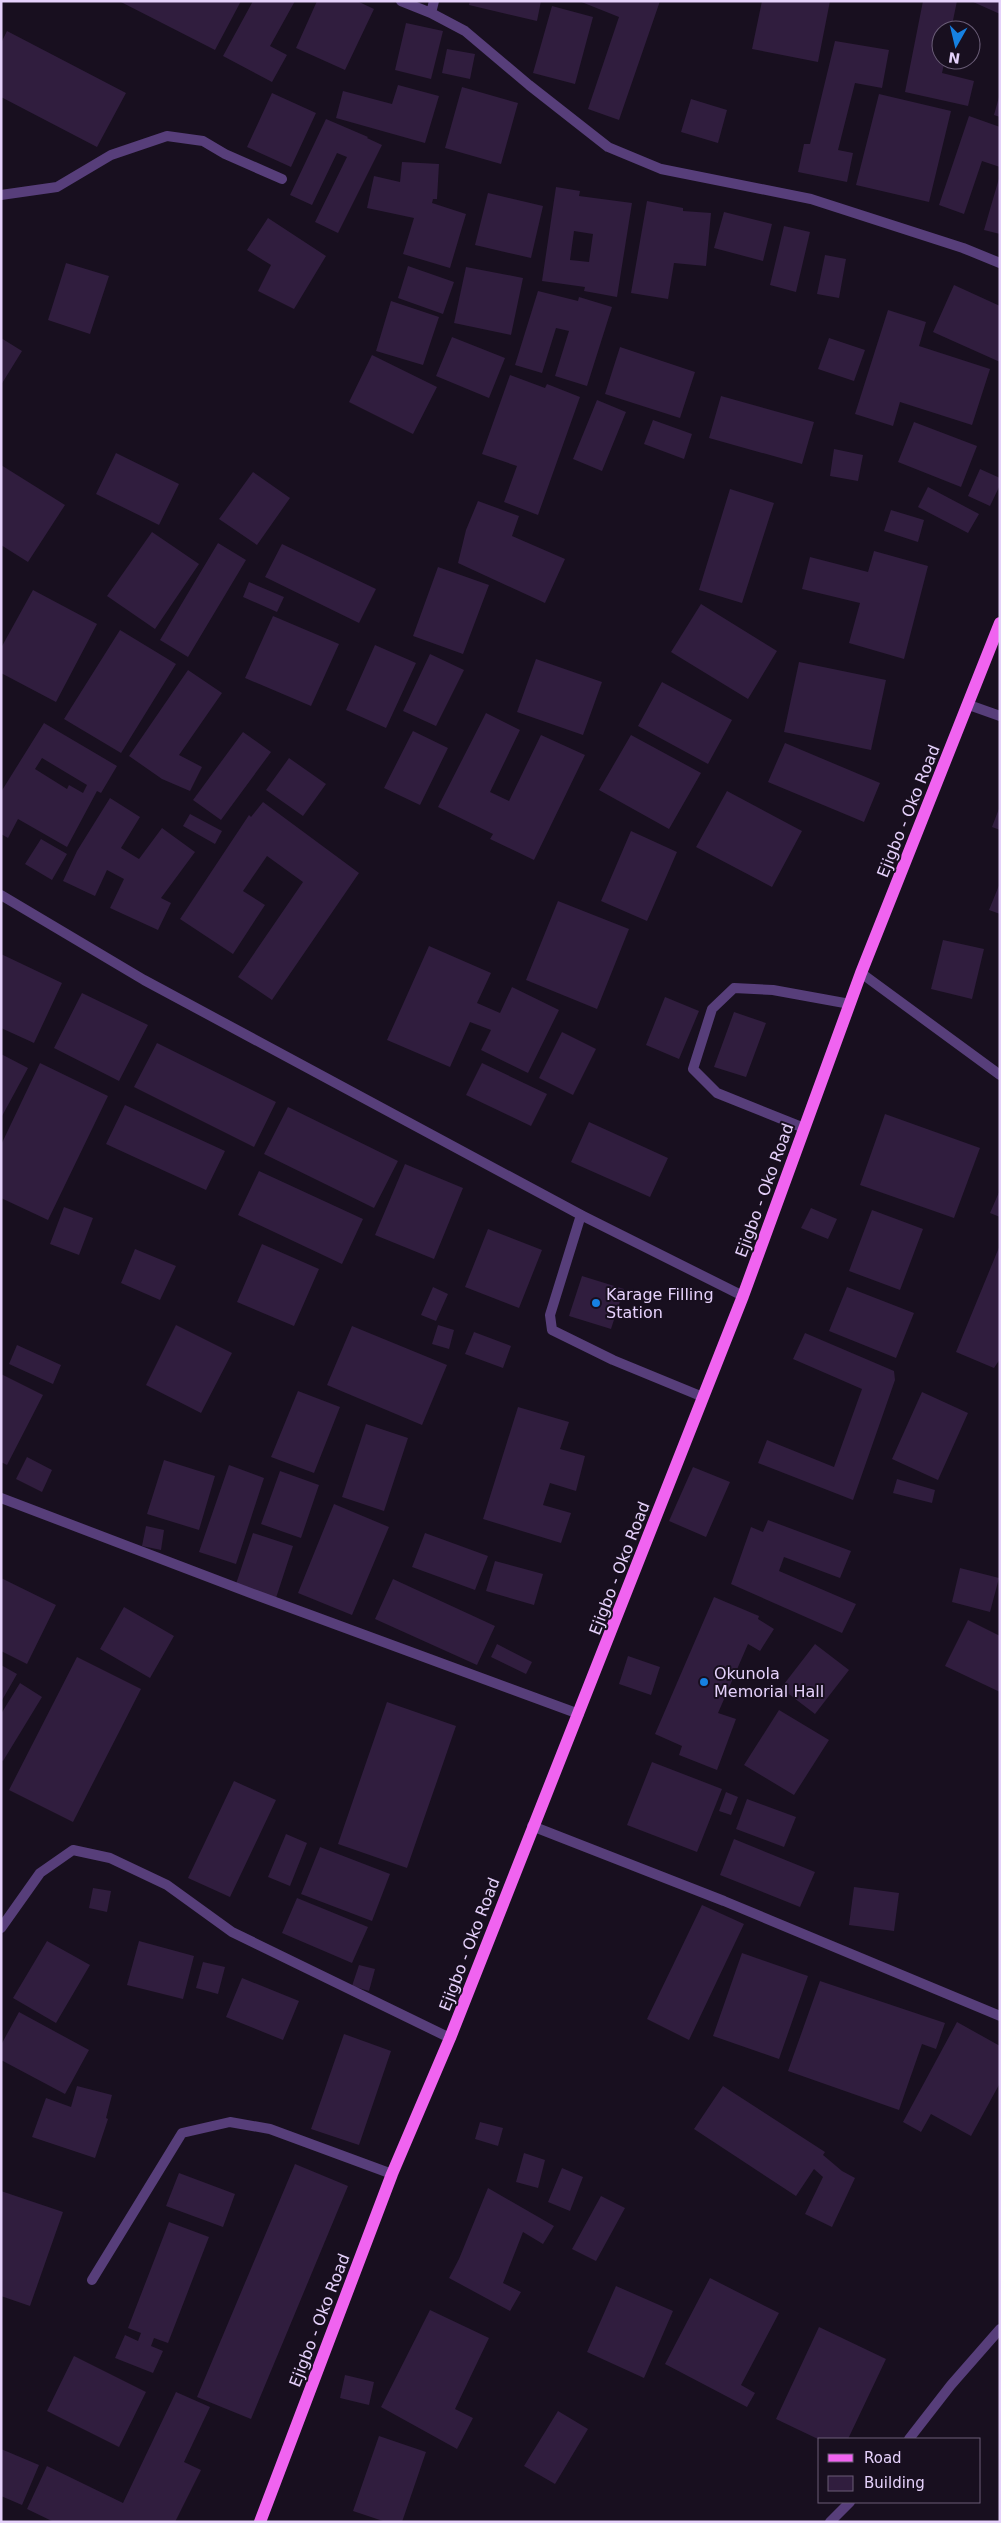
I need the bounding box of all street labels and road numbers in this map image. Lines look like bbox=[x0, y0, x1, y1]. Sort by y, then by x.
street label: Ejigbo - Oko Road bbox=[873, 742, 944, 880]
street label: Ejigbo - Oko Road bbox=[731, 1121, 798, 1260]
street label: Ejigbo - Oko Road bbox=[585, 1499, 654, 1638]
street label: Ejigbo - Oko Road bbox=[435, 1875, 504, 2014]
street label: Ejigbo - Oko Road bbox=[285, 2251, 354, 2390]

